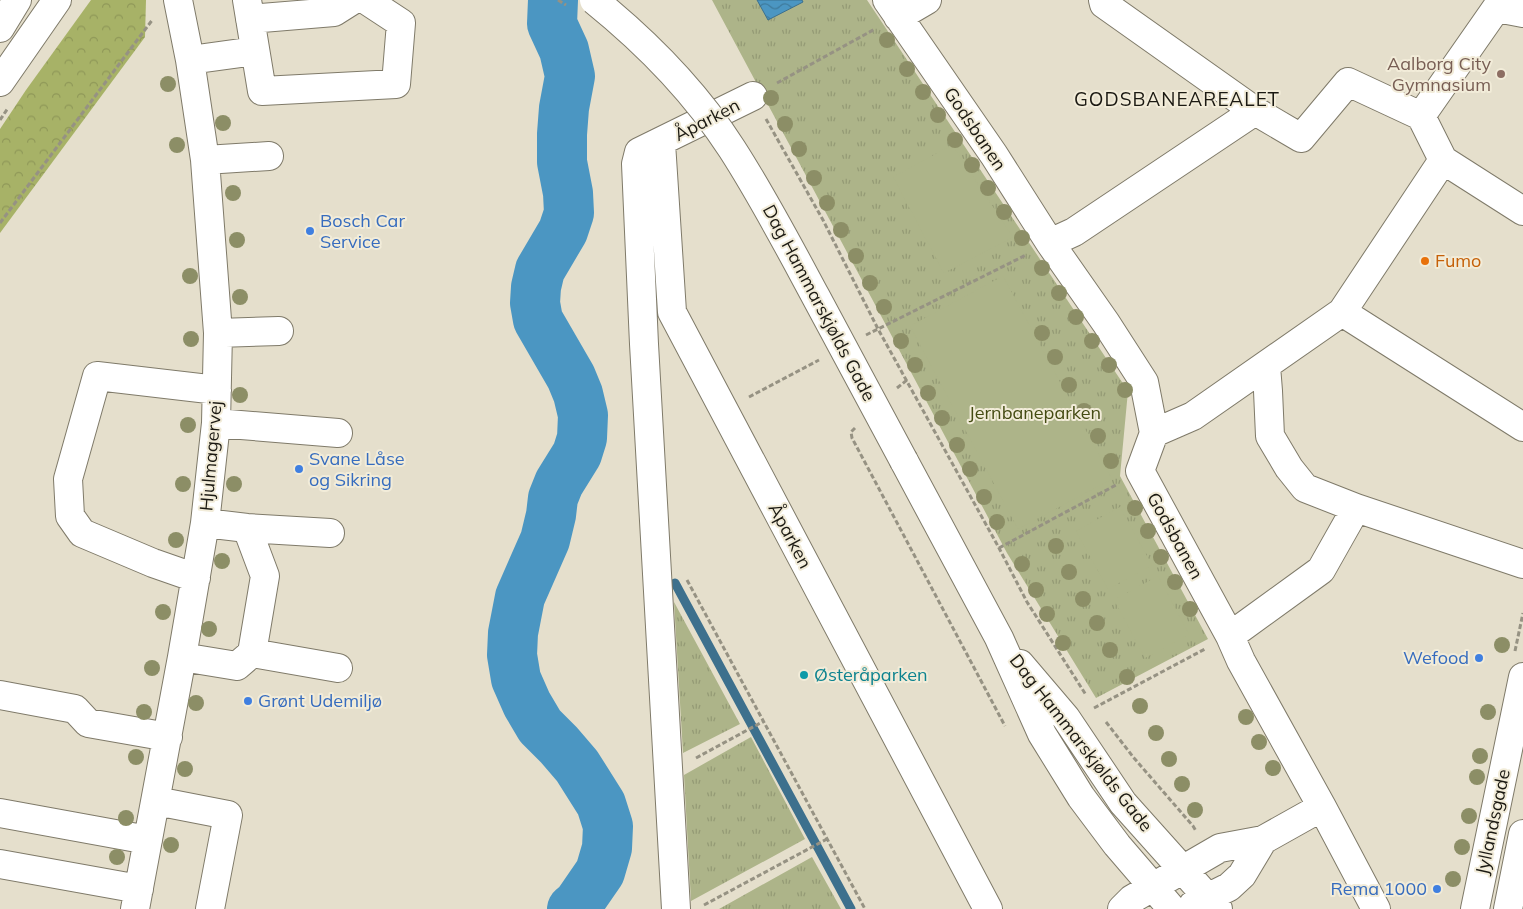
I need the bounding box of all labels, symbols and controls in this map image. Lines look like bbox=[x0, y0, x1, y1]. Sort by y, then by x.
place label: Aalborg City Gymnasium bbox=[1387, 52, 1491, 96]
marker: Aalborg City Gymnasium bbox=[1495, 68, 1507, 80]
street label: Godsbanen bbox=[939, 83, 1012, 175]
district label: GODSBANEAREALET bbox=[1074, 87, 1280, 111]
street label: Åparken bbox=[670, 93, 744, 146]
street label: Dag Hammarskjølds Gade bbox=[758, 201, 881, 405]
place label: Bosch Car Service bbox=[320, 209, 405, 253]
marker: Bosch Car Service bbox=[304, 225, 316, 237]
place label: Fumo bbox=[1435, 249, 1481, 272]
marker: Fumo bbox=[1419, 255, 1431, 267]
street label: Hjulmagervej bbox=[194, 400, 227, 512]
park label: Jernbaneparken bbox=[969, 401, 1101, 424]
place label: Svane Låse og Sikring bbox=[309, 447, 405, 491]
marker: Svane Låse og Sikring bbox=[293, 463, 305, 475]
street label: Godsbanen bbox=[1142, 488, 1209, 583]
street label: Åparken bbox=[764, 499, 817, 572]
place label: Wefood bbox=[1403, 646, 1469, 669]
street label: Dag Hammarskjølds Gade bbox=[1005, 649, 1158, 836]
marker: Wefood bbox=[1473, 652, 1485, 664]
place label: Østeråparken bbox=[814, 663, 928, 686]
marker: Østeråparken bbox=[798, 669, 810, 681]
place label: Grønt Udemiljø bbox=[258, 689, 382, 712]
marker: Grønt Udemiljø bbox=[242, 695, 254, 707]
street label: Jyllandsgade bbox=[1470, 767, 1515, 877]
place label: Rema 1000 bbox=[1330, 877, 1427, 900]
marker: Rema 1000 bbox=[1431, 883, 1443, 895]

